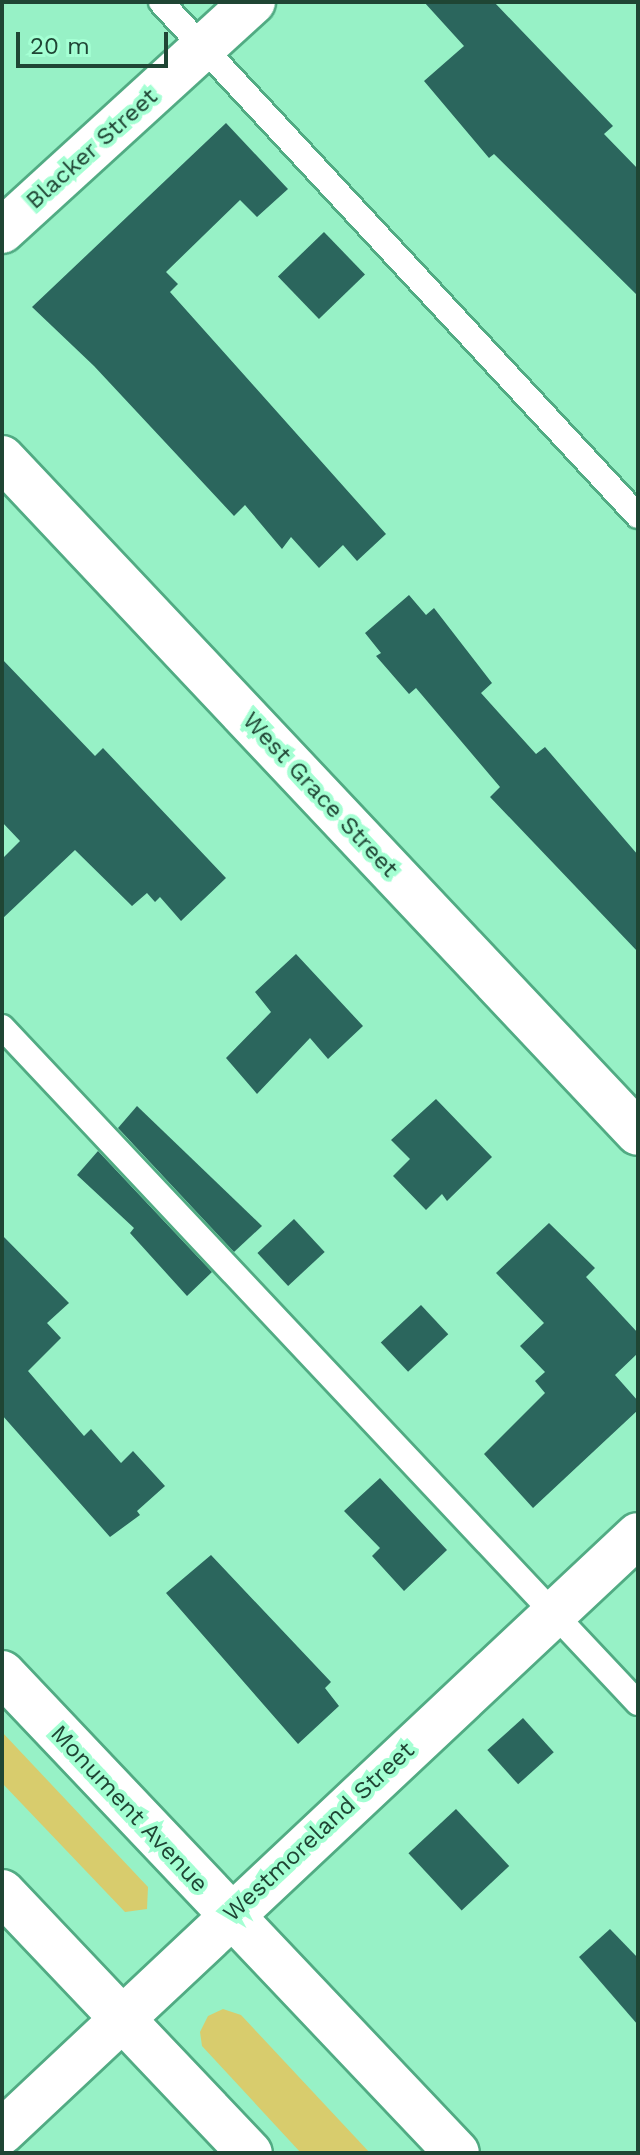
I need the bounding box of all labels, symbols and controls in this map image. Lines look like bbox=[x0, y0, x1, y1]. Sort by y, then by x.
scale bar bbox=[20, 16, 172, 66]
text: 20 m bbox=[30, 32, 90, 60]
street label: Blacker Street bbox=[20, 82, 164, 216]
street label: West Grace Street bbox=[236, 707, 404, 883]
street label: Monument Avenue bbox=[44, 1719, 214, 1899]
street label: Westmoreland Street bbox=[218, 1736, 420, 1928]

